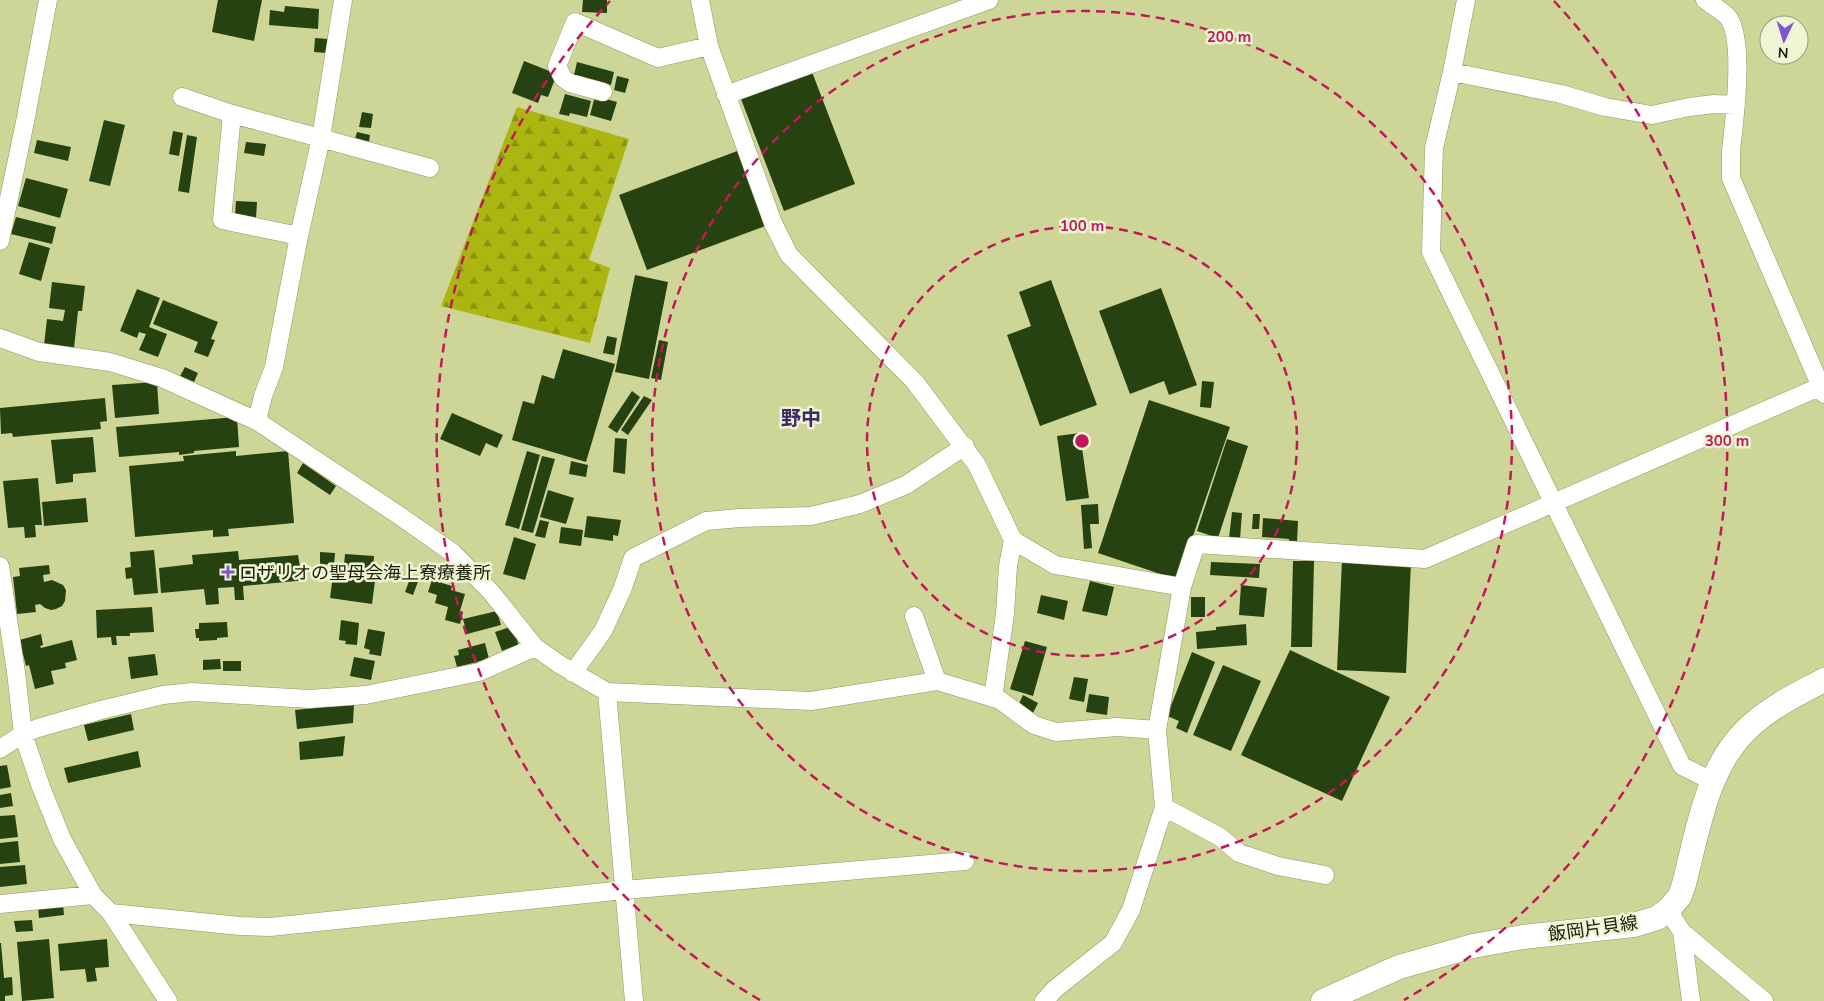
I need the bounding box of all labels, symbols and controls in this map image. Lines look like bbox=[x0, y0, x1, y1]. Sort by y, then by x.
north arrow bbox=[1759, 15, 1809, 65]
text: 200 m bbox=[1207, 27, 1251, 46]
text: N bbox=[1777, 44, 1789, 62]
text: 100 m bbox=[1060, 216, 1104, 235]
district label: 野中 bbox=[781, 405, 821, 430]
text: 300 m bbox=[1705, 431, 1749, 450]
centre of rings bbox=[1073, 432, 1091, 450]
place label: ロザリオの聖母会海上寮療養所 bbox=[239, 561, 491, 584]
marker: ロザリオの聖母会海上寮療養所 bbox=[221, 565, 235, 579]
street label: 飯岡片貝線 bbox=[1547, 910, 1639, 946]

